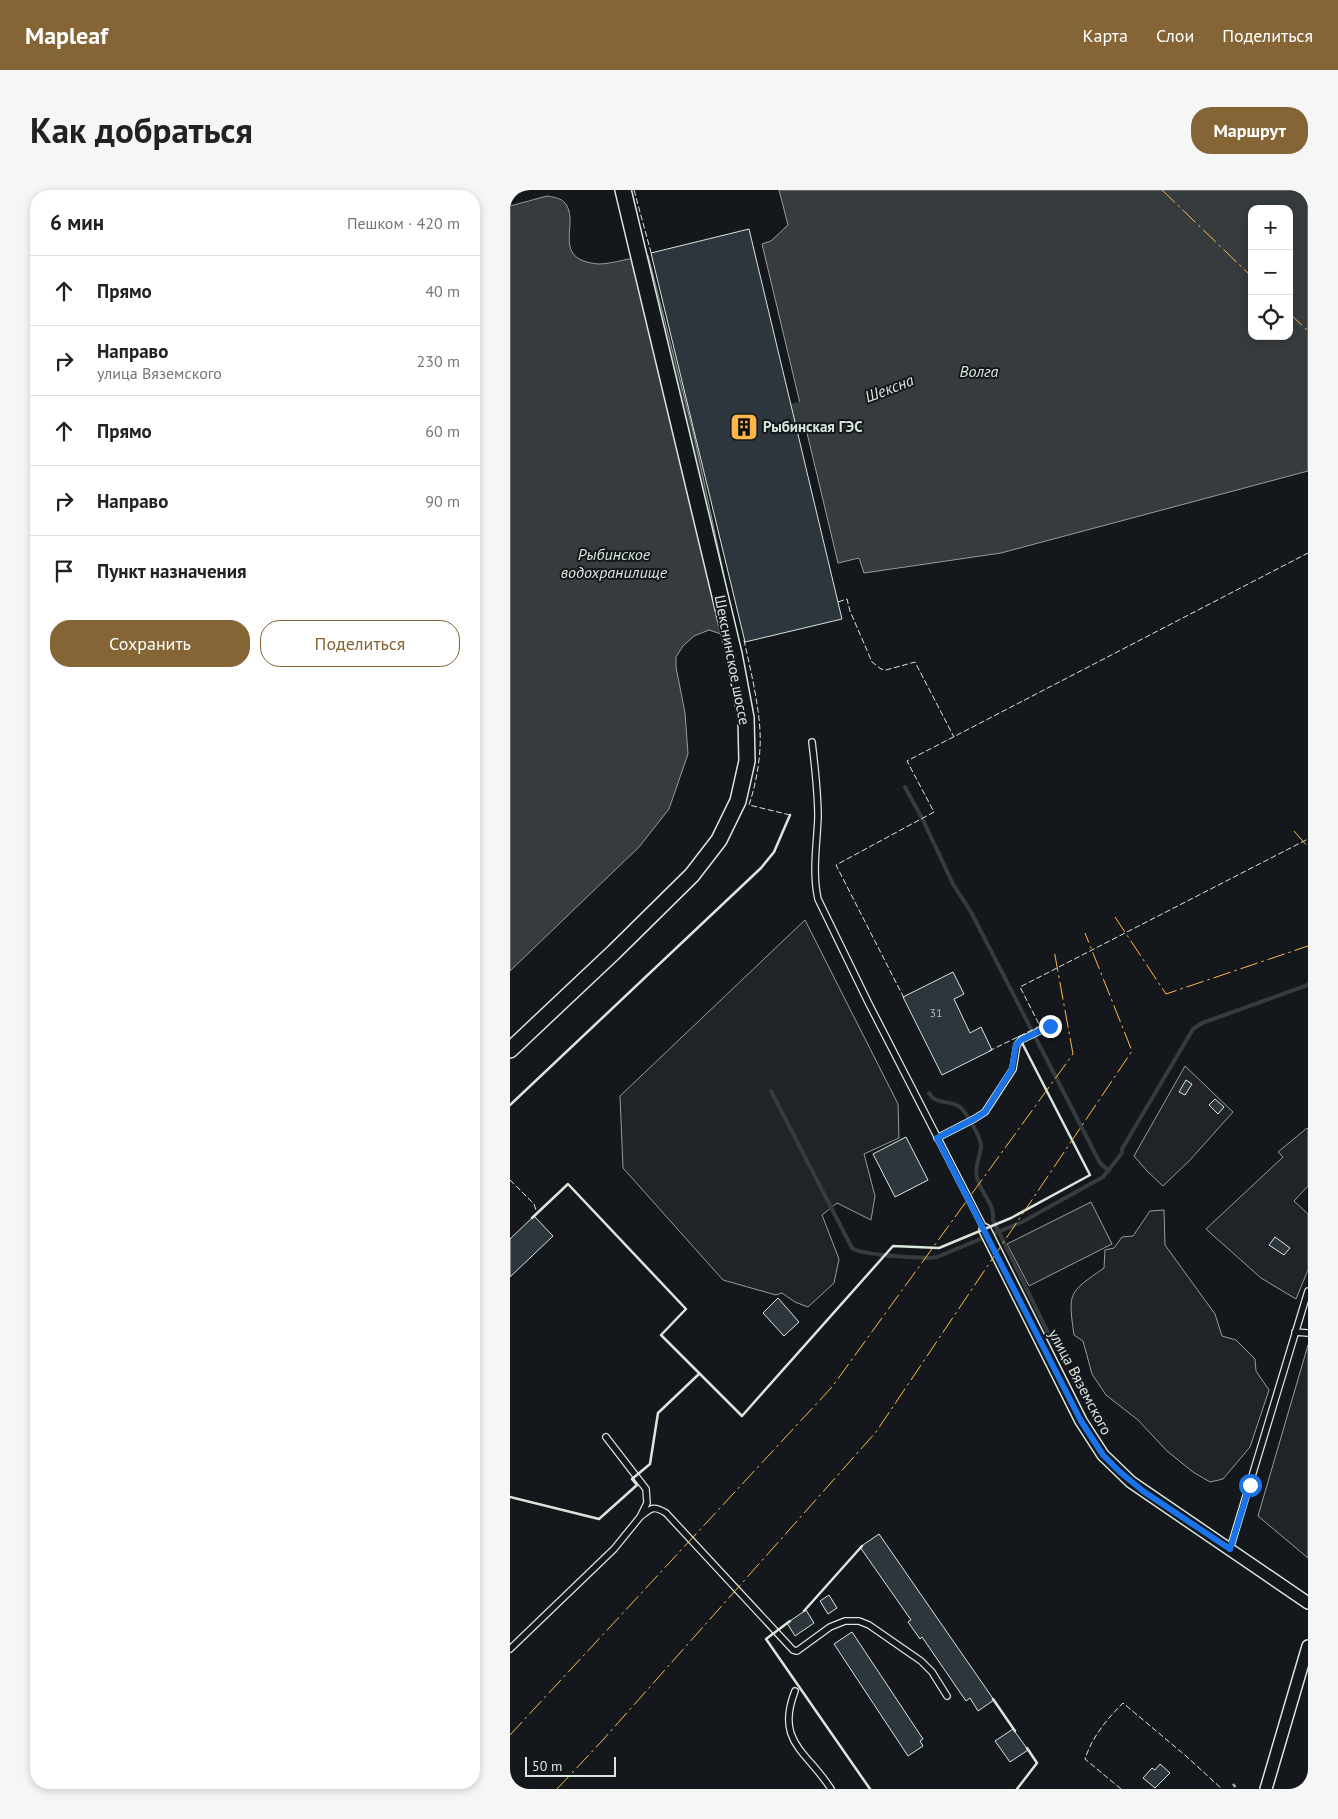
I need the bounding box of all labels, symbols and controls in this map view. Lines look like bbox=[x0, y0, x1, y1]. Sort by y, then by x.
text: Mapleaf bbox=[25, 20, 108, 51]
text: Карта bbox=[1083, 24, 1128, 47]
text: Слои bbox=[1156, 24, 1194, 47]
text: Поделиться bbox=[1222, 24, 1313, 47]
text: Как добраться bbox=[30, 107, 253, 153]
button: Маршрут bbox=[1191, 107, 1308, 154]
map controls bbox=[1248, 205, 1293, 340]
button: + bbox=[1248, 205, 1293, 250]
text: 6 мин bbox=[50, 209, 104, 236]
text: Пешком · 420 m bbox=[347, 213, 460, 233]
button: − bbox=[1248, 250, 1293, 295]
icon: ahead bbox=[50, 277, 78, 305]
text: Прямо bbox=[97, 279, 152, 303]
text: 40 m bbox=[425, 281, 460, 301]
button: locate bbox=[1248, 295, 1293, 340]
text: Направо bbox=[97, 339, 168, 363]
icon: right bbox=[50, 347, 78, 375]
text: 230 m bbox=[417, 351, 460, 371]
water label: Волга bbox=[960, 361, 999, 381]
text: улица Вяземского bbox=[97, 363, 222, 383]
water label: Шексна bbox=[862, 370, 916, 406]
building icon: Рыбинская ГЭС bbox=[729, 412, 759, 442]
icon: ahead bbox=[50, 417, 78, 445]
place label: Рыбинская ГЭС bbox=[763, 417, 863, 436]
text: Прямо bbox=[97, 419, 152, 443]
text: 60 m bbox=[425, 421, 460, 441]
icon: right bbox=[50, 487, 78, 515]
text: Направо bbox=[97, 489, 168, 513]
text: 90 m bbox=[425, 491, 460, 511]
water label: Рыбинское водохранилище bbox=[561, 544, 668, 582]
icon: arrive bbox=[50, 557, 78, 585]
text: Пункт назначения bbox=[97, 559, 247, 583]
street label: Шекснинское шоссе bbox=[711, 593, 754, 726]
button: Сохранить bbox=[50, 620, 250, 667]
button: Поделиться bbox=[260, 620, 460, 667]
house number: 31 bbox=[929, 1005, 943, 1020]
route end bbox=[1039, 1015, 1062, 1038]
street label: улица Вяземского bbox=[1045, 1326, 1116, 1438]
route start bbox=[1239, 1474, 1262, 1497]
scale bar bbox=[525, 1754, 616, 1777]
text: 50 m bbox=[532, 1757, 562, 1775]

